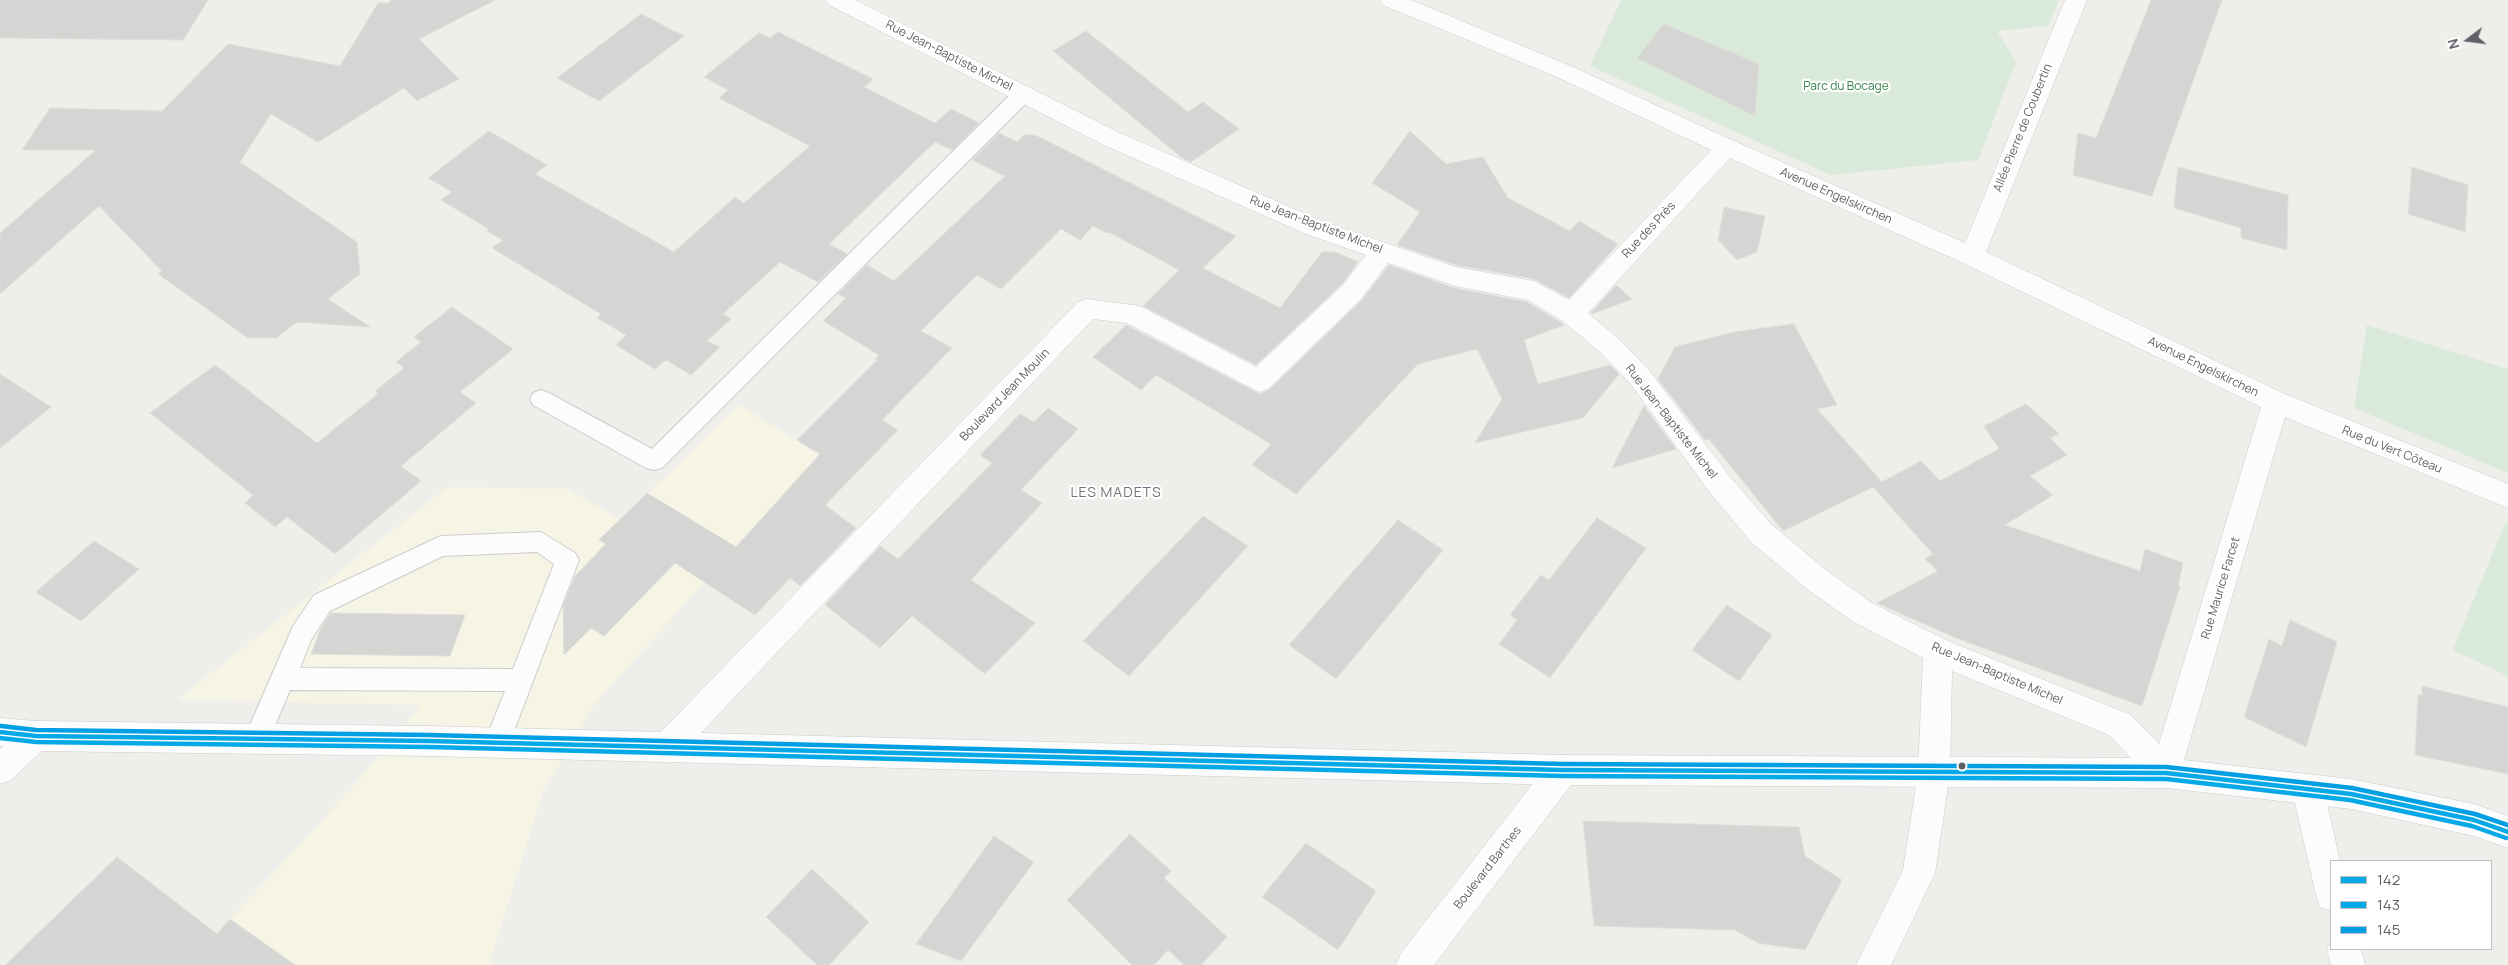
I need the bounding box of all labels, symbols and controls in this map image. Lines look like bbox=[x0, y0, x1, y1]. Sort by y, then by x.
north arrow bbox=[2443, 15, 2493, 65]
street label: Rue Jean-Baptiste Michel bbox=[883, 18, 1015, 94]
text: N bbox=[2443, 37, 2464, 51]
street label: Allée Pierre de Coubertin bbox=[1991, 62, 2055, 194]
park label: Parc du Bocage bbox=[1803, 80, 1889, 94]
street label: Avenue Engelskirchen bbox=[1778, 165, 1894, 227]
street label: Rue Jean-Baptiste Michel bbox=[1248, 193, 1384, 257]
street label: Rue des Près bbox=[1619, 199, 1679, 261]
street label: Avenue Engelskirchen bbox=[2145, 334, 2261, 400]
street label: Boulevard Jean Moulin bbox=[957, 346, 1053, 444]
street label: Rue Jean-Baptiste Michel bbox=[1622, 362, 1720, 482]
street label: Rue du Vert Côteau bbox=[2340, 423, 2444, 477]
district label: LES MADETS bbox=[1069, 485, 1163, 501]
street label: Rue Maurice Farcet bbox=[2199, 535, 2243, 641]
street label: Rue Jean-Baptiste Michel bbox=[1929, 640, 2065, 708]
unlabelled marker bbox=[1957, 761, 1967, 771]
street label: Boulevard Barthes bbox=[1451, 824, 1525, 912]
legend bbox=[2330, 860, 2493, 950]
text: 142 bbox=[2377, 869, 2400, 890]
text: 143 bbox=[2377, 894, 2400, 915]
text: 145 bbox=[2377, 919, 2400, 940]

